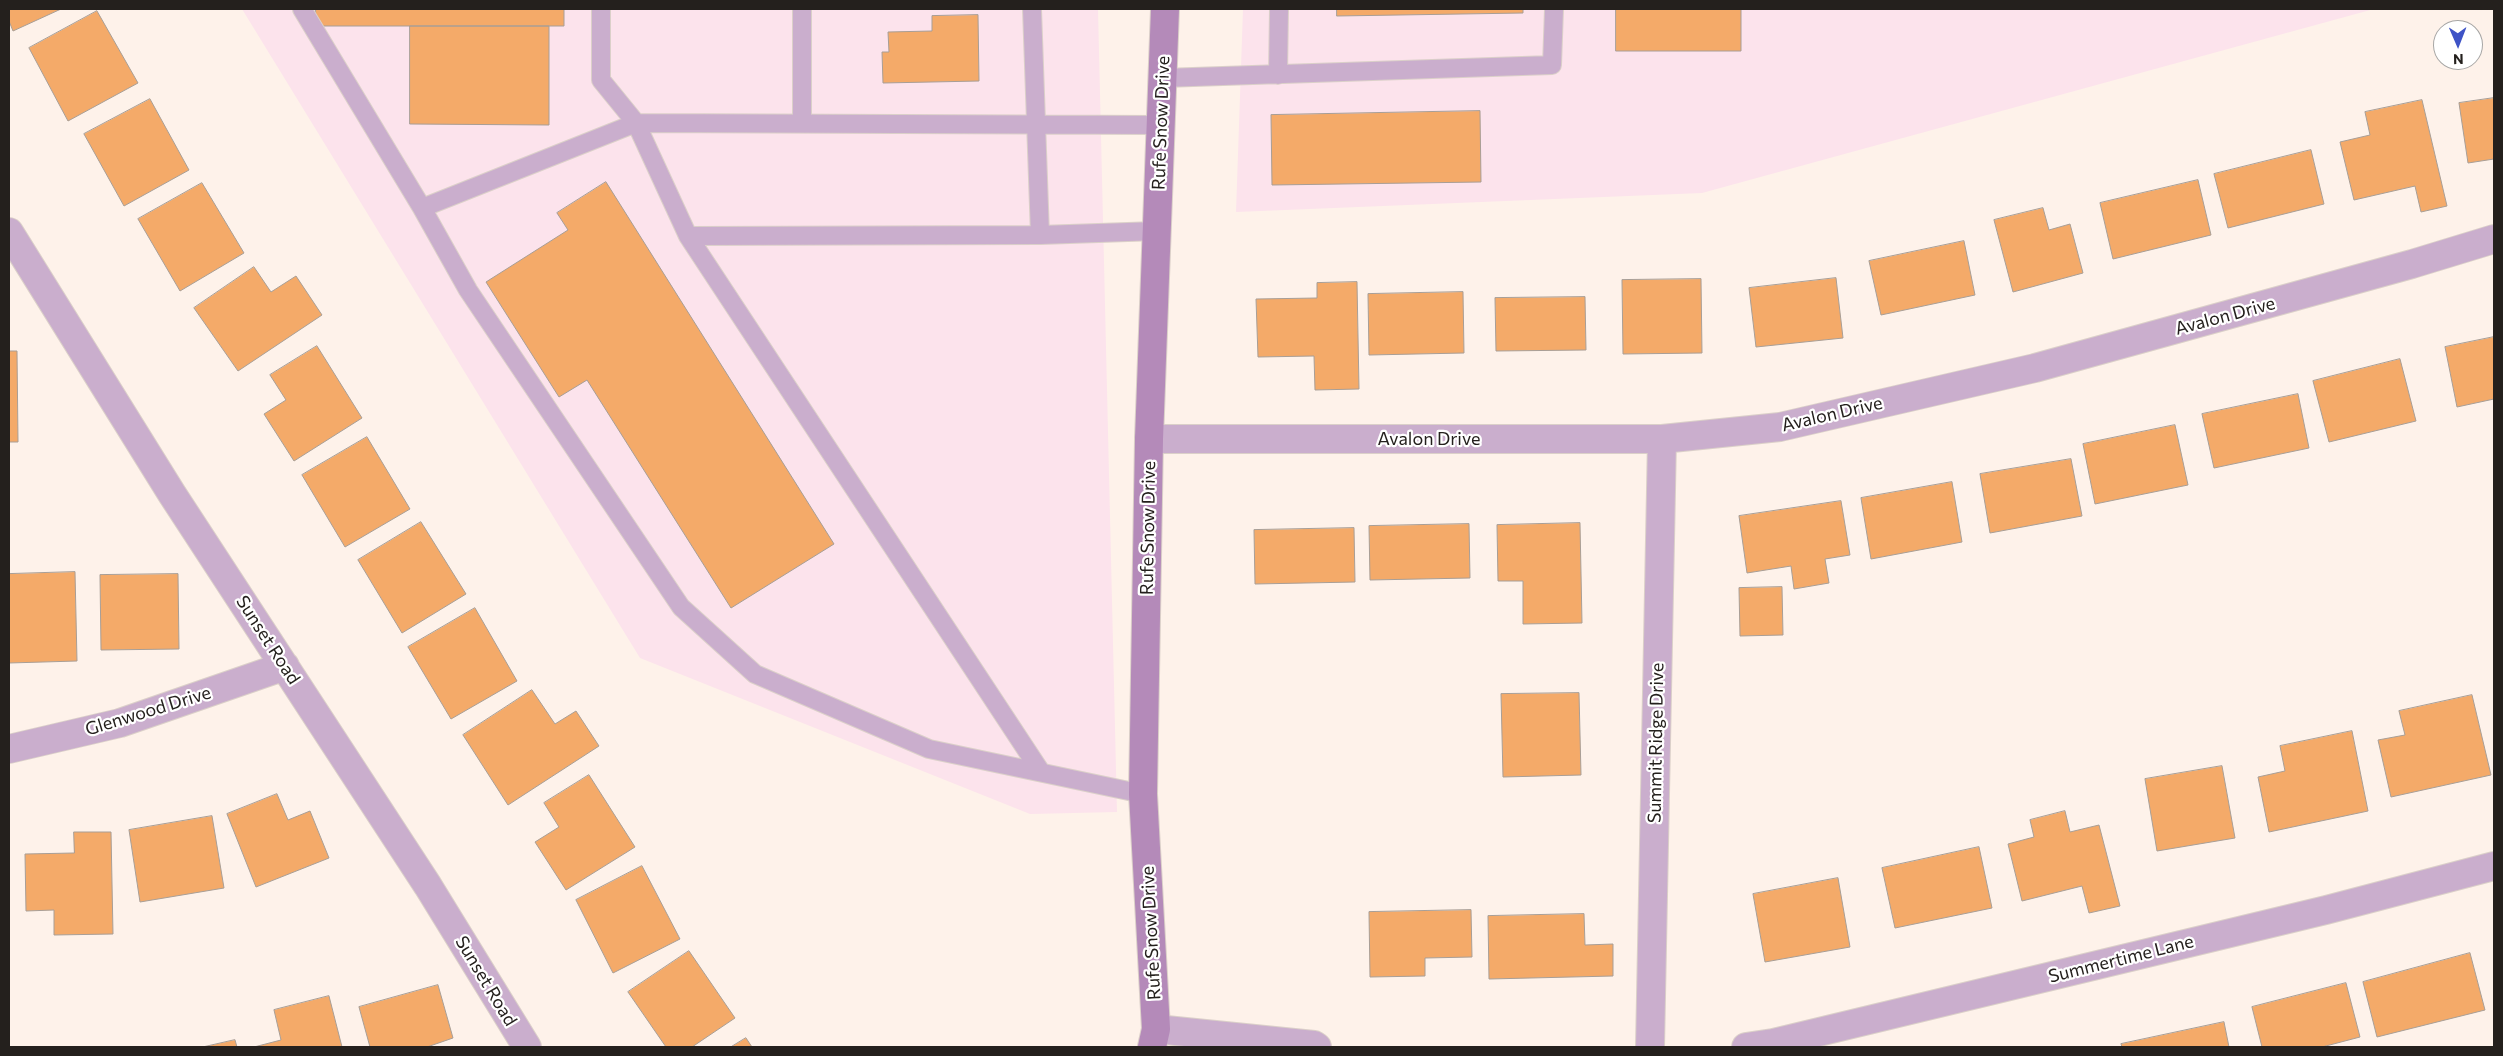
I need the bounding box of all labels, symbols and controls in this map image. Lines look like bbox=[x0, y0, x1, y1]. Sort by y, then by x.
north arrow bbox=[2433, 20, 2483, 70]
text: N bbox=[2453, 51, 2464, 68]
street label: Rufe Snow Drive bbox=[1148, 56, 1174, 190]
street label: Avalon Drive bbox=[2173, 292, 2277, 340]
street label: Avalon Drive bbox=[1780, 392, 1884, 436]
street label: Avalon Drive bbox=[1378, 428, 1480, 450]
street label: Rufe Snow Drive bbox=[1136, 461, 1160, 595]
street label: Sunset Road bbox=[231, 592, 305, 688]
street label: Summit Ridge Drive bbox=[1644, 663, 1668, 823]
street label: Glenwood Drive bbox=[83, 682, 213, 740]
street label: Rufe Snow Drive bbox=[1137, 865, 1165, 1001]
street label: Summertime Lane bbox=[2046, 931, 2196, 987]
street label: Sunset Road bbox=[451, 932, 521, 1030]

